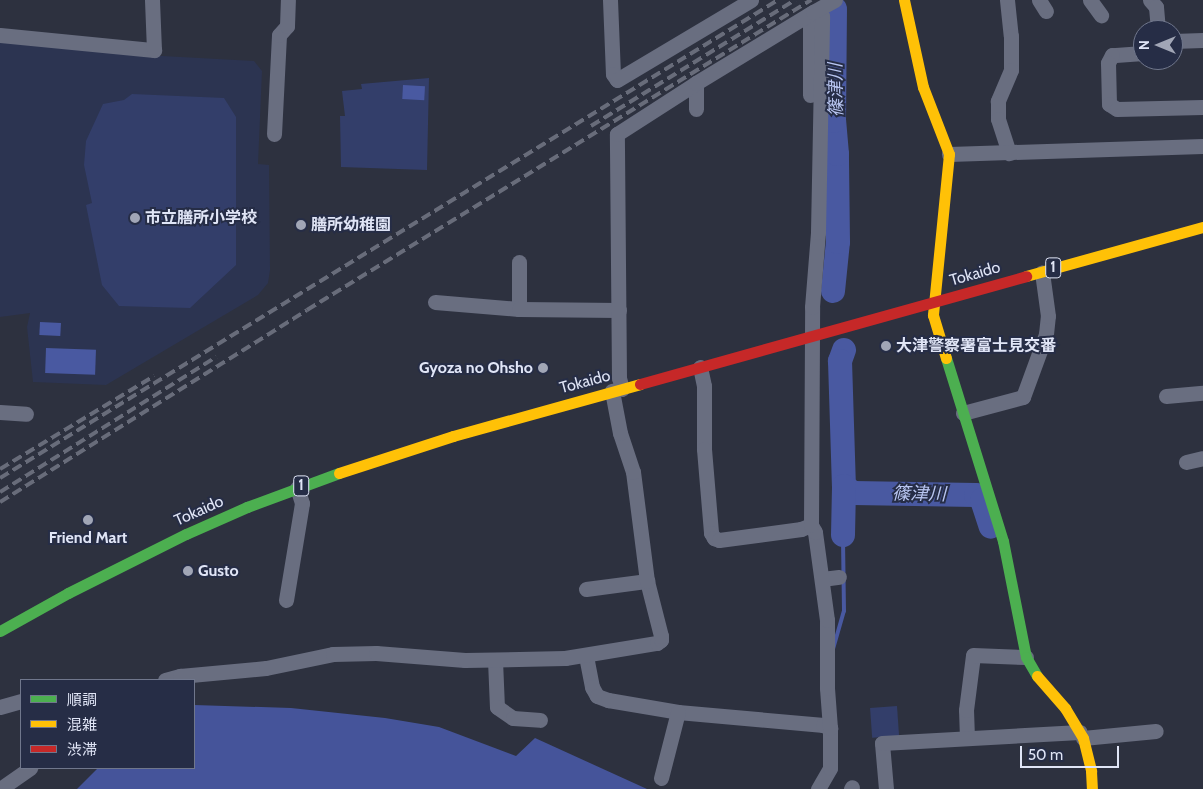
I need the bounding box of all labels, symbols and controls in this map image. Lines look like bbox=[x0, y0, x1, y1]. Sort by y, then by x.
north arrow bbox=[1133, 20, 1183, 70]
text: N bbox=[1135, 40, 1153, 50]
water label: 篠津川 bbox=[825, 63, 847, 117]
place label: 市立膳所小学校 bbox=[145, 208, 257, 228]
marker: 市立膳所小学校 bbox=[129, 212, 141, 224]
place label: 膳所幼稚園 bbox=[311, 215, 391, 235]
marker: 膳所幼稚園 bbox=[295, 219, 307, 231]
road number: 1 bbox=[1044, 256, 1062, 280]
street label: Tokaido bbox=[947, 258, 1003, 290]
place label: 大津警察署富士見交番 bbox=[896, 336, 1056, 356]
marker: 大津警察署富士見交番 bbox=[880, 340, 892, 352]
place label: Gyoza no Ohsho bbox=[419, 358, 533, 378]
marker: Gyoza no Ohsho bbox=[537, 362, 549, 374]
street label: Tokaido bbox=[557, 366, 613, 398]
road number: 1 bbox=[292, 474, 310, 498]
water label: 篠津川 bbox=[892, 483, 946, 505]
street label: Tokaido bbox=[171, 492, 227, 530]
marker: Friend Mart bbox=[82, 514, 94, 526]
place label: Friend Mart bbox=[49, 528, 127, 548]
place label: Gusto bbox=[198, 561, 239, 581]
marker: Gusto bbox=[182, 565, 194, 577]
legend bbox=[20, 679, 195, 769]
text: 順調 bbox=[67, 691, 97, 709]
text: 混雑 bbox=[67, 716, 97, 734]
scale bar bbox=[1023, 736, 1122, 768]
text: 渋滞 bbox=[67, 741, 97, 759]
text: 50 m bbox=[1028, 746, 1063, 764]

